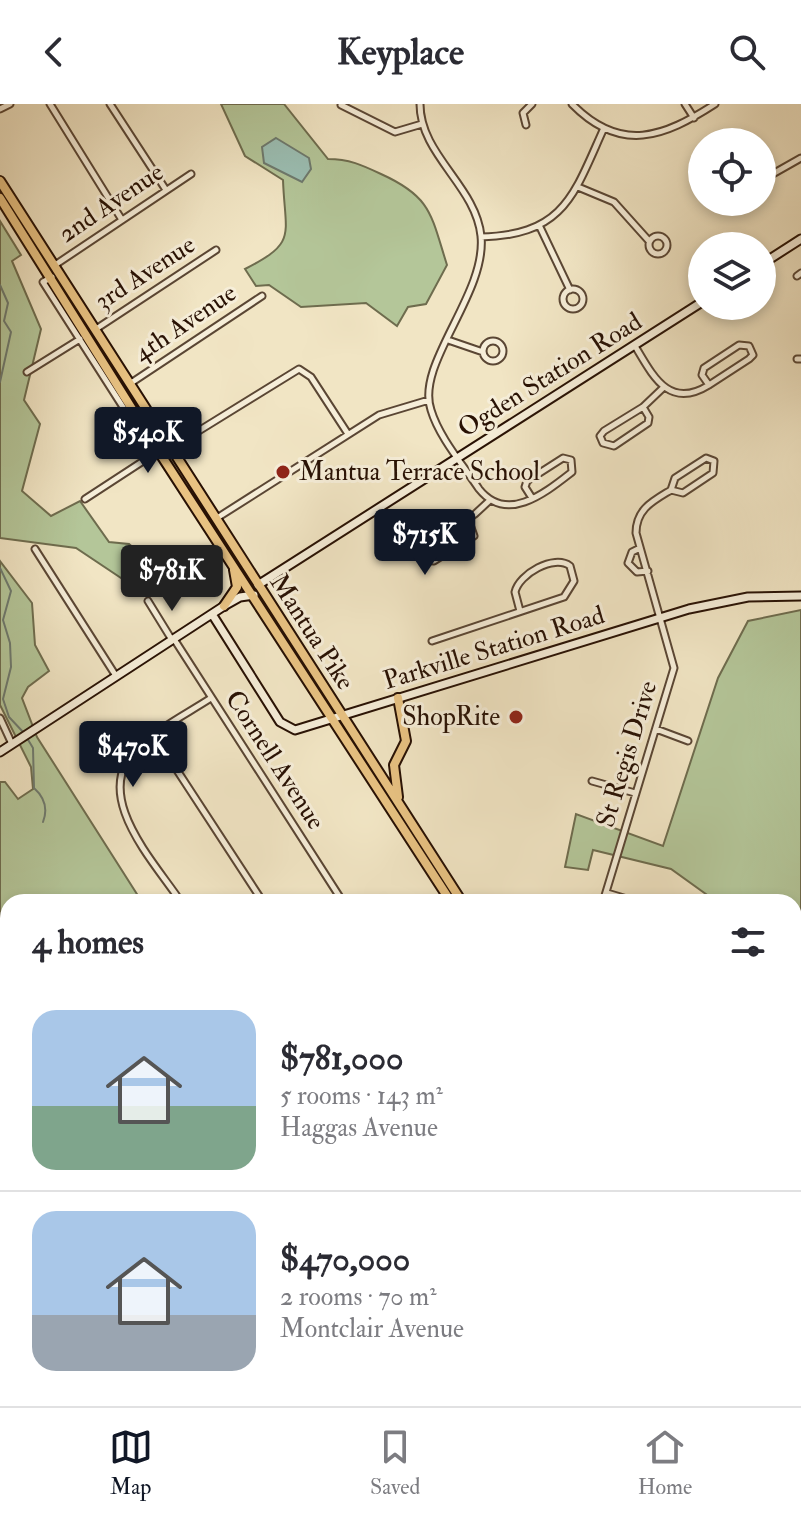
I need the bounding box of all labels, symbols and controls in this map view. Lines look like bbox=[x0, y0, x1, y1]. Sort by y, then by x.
icon: back bbox=[32, 30, 76, 74]
text: Keyplace bbox=[337, 30, 464, 75]
icon: search bbox=[725, 30, 769, 74]
map controls bbox=[688, 128, 776, 320]
button: locate bbox=[688, 128, 776, 216]
street label: 2nd Avenue bbox=[52, 156, 170, 250]
street label: 3rd Avenue bbox=[89, 229, 201, 317]
button: layers bbox=[688, 232, 776, 320]
street label: 4th Avenue bbox=[128, 277, 242, 369]
street label: Ogden Station Road bbox=[452, 305, 648, 444]
pin: $540K bbox=[92, 407, 204, 475]
text: $540K bbox=[112, 417, 184, 449]
place label: Mantua Terrace School bbox=[299, 456, 540, 488]
marker: Mantua Terrace School bbox=[274, 463, 292, 481]
pin: $715K bbox=[369, 509, 481, 577]
text: $715K bbox=[392, 519, 458, 551]
pin: $781K bbox=[116, 545, 228, 613]
text: $781K bbox=[139, 555, 205, 587]
street label: Mantua Pike bbox=[263, 568, 361, 696]
street label: Parkville Station Road bbox=[380, 599, 609, 697]
street label: St Regis Drive bbox=[590, 677, 664, 831]
street label: Cornell Avenue bbox=[218, 684, 332, 836]
place label: ShopRite bbox=[402, 701, 500, 734]
marker: ShopRite bbox=[507, 708, 525, 726]
pin: $470K bbox=[77, 721, 189, 789]
text: $470K bbox=[97, 731, 169, 763]
icon: filters bbox=[726, 920, 770, 964]
text: 4 homes bbox=[32, 921, 144, 964]
text: $781,000 bbox=[280, 1037, 403, 1080]
icon: home bbox=[96, 1042, 192, 1138]
text: 5 rooms · 143 m² bbox=[280, 1080, 443, 1112]
text: Haggas Avenue bbox=[280, 1112, 438, 1144]
text: $470,000 bbox=[280, 1238, 410, 1281]
icon: home bbox=[96, 1243, 192, 1339]
text: 2 rooms · 70 m² bbox=[280, 1281, 437, 1313]
text: Montclair Avenue bbox=[280, 1313, 464, 1345]
tab: Map bbox=[109, 1425, 153, 1501]
tab: Saved bbox=[370, 1425, 420, 1501]
tab: Home bbox=[638, 1425, 692, 1501]

